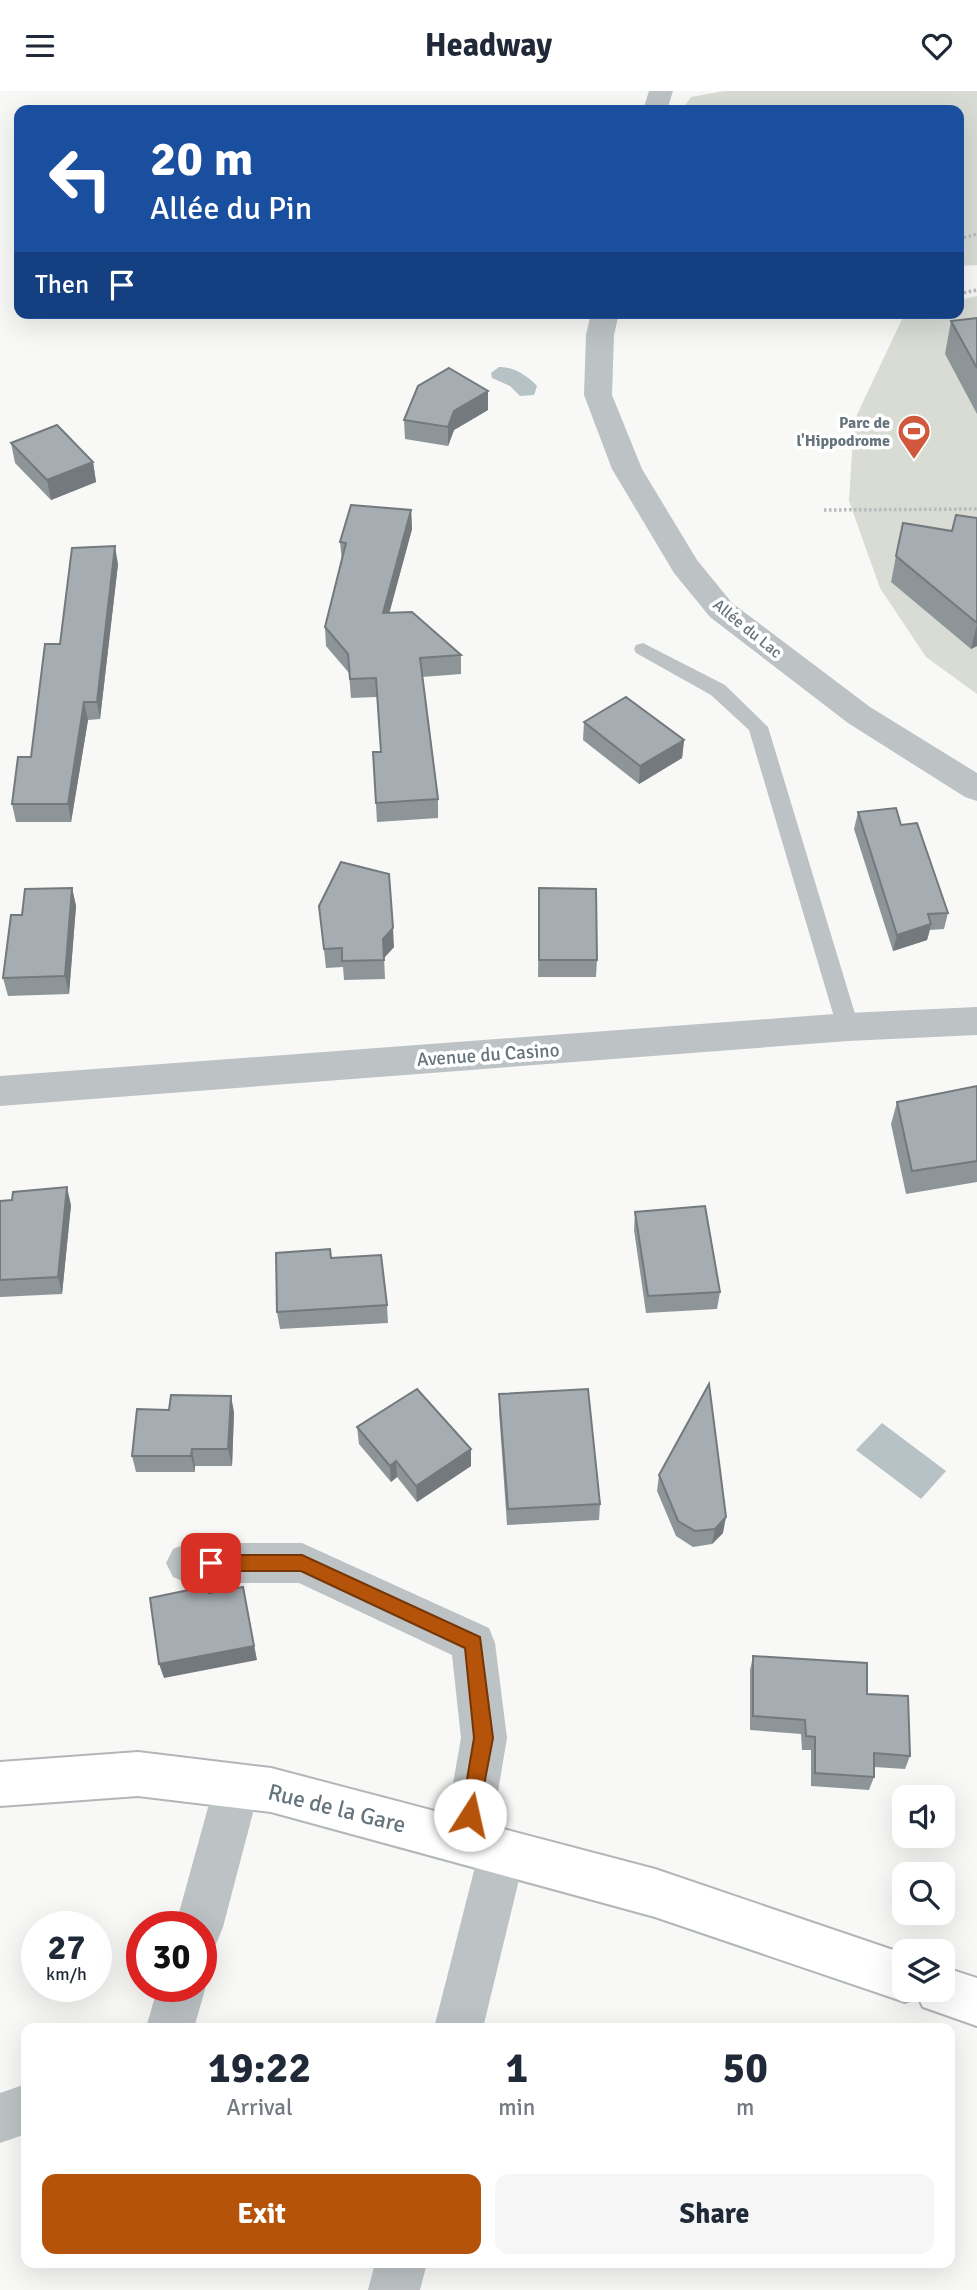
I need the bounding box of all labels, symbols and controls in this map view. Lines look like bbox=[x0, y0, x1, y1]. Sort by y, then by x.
text: Headway bbox=[425, 26, 552, 65]
icon: menu bbox=[21, 27, 59, 65]
icon: heart bbox=[918, 27, 956, 65]
text: 20 m bbox=[150, 129, 253, 189]
icon: left bbox=[35, 133, 126, 224]
text: Allée du Pin bbox=[150, 189, 312, 228]
icon: arrive bbox=[103, 266, 141, 304]
text: Then bbox=[35, 269, 89, 301]
sports icon: Parc de l'Hippodrome bbox=[895, 412, 933, 461]
place label: Parc de l'Hippodrome bbox=[796, 413, 890, 451]
street label: Allée du Lac bbox=[709, 595, 786, 663]
street label: Avenue du Casino bbox=[416, 1038, 560, 1072]
pin bbox=[181, 1533, 241, 1593]
icon: arrive bbox=[192, 1544, 230, 1582]
street label: Rue de la Gare bbox=[265, 1777, 409, 1840]
position arrow bbox=[433, 1778, 507, 1852]
map controls bbox=[892, 1785, 955, 2002]
button: sound bbox=[892, 1785, 955, 1848]
button: search bbox=[892, 1862, 955, 1925]
speed limit sign: 30 bbox=[126, 1911, 217, 2002]
text: 27 bbox=[48, 1926, 85, 1969]
button: layers bbox=[892, 1939, 955, 2002]
text: km/h bbox=[46, 1963, 87, 1985]
text: 19:22 bbox=[208, 2043, 311, 2094]
text: 1 bbox=[506, 2043, 528, 2094]
text: 50 bbox=[723, 2043, 768, 2094]
text: Arrival bbox=[227, 2093, 293, 2122]
text: min bbox=[498, 2093, 535, 2122]
text: m bbox=[736, 2093, 754, 2122]
button: Exit bbox=[42, 2174, 481, 2254]
button: Share bbox=[495, 2174, 934, 2254]

